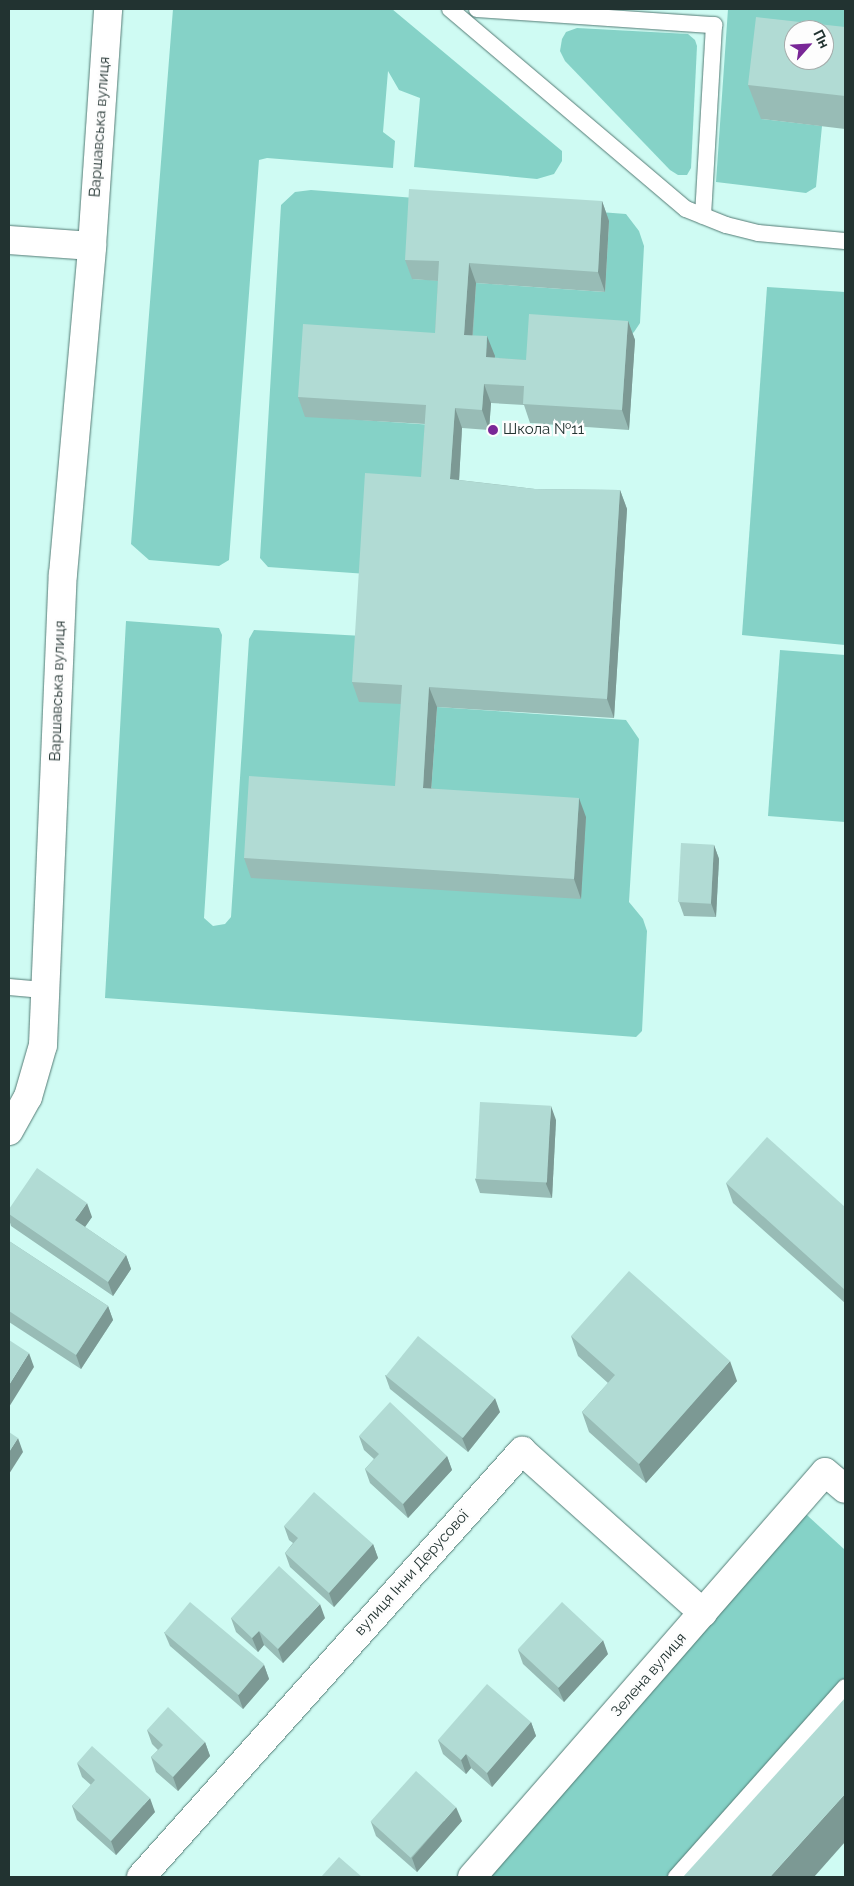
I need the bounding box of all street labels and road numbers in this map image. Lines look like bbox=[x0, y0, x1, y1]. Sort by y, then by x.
street label: Варшавська вулиця bbox=[86, 56, 114, 198]
street label: Варшавська вулиця bbox=[47, 620, 69, 762]
street label: вулиця Інни Дерусової bbox=[351, 1507, 473, 1639]
street label: Зелена вулиця bbox=[608, 1629, 690, 1721]

